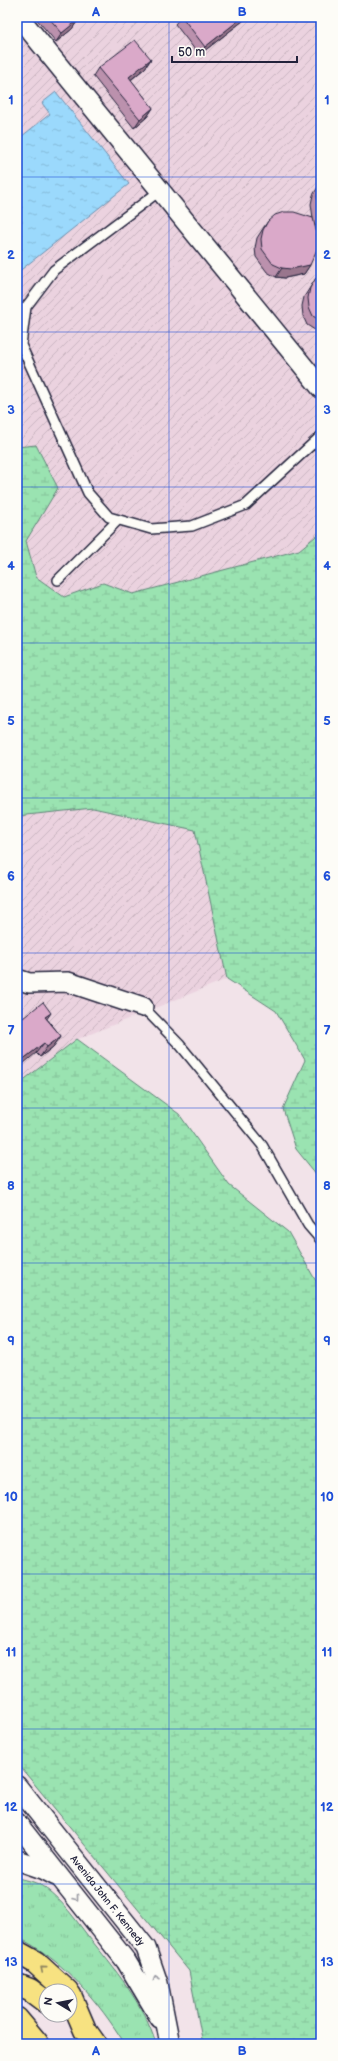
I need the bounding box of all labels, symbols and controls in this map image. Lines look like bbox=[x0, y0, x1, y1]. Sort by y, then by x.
text: A bbox=[91, 4, 100, 20]
text: B bbox=[237, 4, 247, 20]
scale bar bbox=[172, 38, 297, 64]
text: 50 m bbox=[178, 45, 205, 60]
text: 1 bbox=[8, 92, 14, 108]
text: 1 bbox=[324, 92, 330, 108]
text: 2 bbox=[7, 247, 15, 263]
text: 2 bbox=[323, 247, 331, 263]
text: 3 bbox=[7, 402, 15, 418]
text: 3 bbox=[323, 402, 331, 418]
text: 4 bbox=[7, 558, 15, 574]
text: 4 bbox=[323, 558, 331, 574]
text: 5 bbox=[7, 713, 15, 729]
text: 5 bbox=[323, 713, 331, 729]
text: 6 bbox=[7, 868, 15, 884]
text: 6 bbox=[323, 868, 331, 884]
text: 7 bbox=[7, 1023, 15, 1039]
text: 7 bbox=[323, 1023, 331, 1039]
text: 8 bbox=[7, 1178, 15, 1194]
text: 8 bbox=[323, 1178, 331, 1194]
text: 9 bbox=[7, 1333, 15, 1349]
text: 9 bbox=[323, 1333, 331, 1349]
text: 10 bbox=[4, 1489, 18, 1505]
text: 10 bbox=[320, 1489, 334, 1505]
text: 11 bbox=[6, 1644, 16, 1660]
text: 11 bbox=[322, 1644, 332, 1660]
text: 12 bbox=[4, 1799, 18, 1815]
text: 12 bbox=[320, 1799, 334, 1815]
street label: Avenida John F. Kennedy bbox=[68, 1853, 147, 1949]
one-way arrow bbox=[71, 1893, 78, 1900]
text: 13 bbox=[4, 1954, 18, 1970]
text: 13 bbox=[320, 1954, 334, 1970]
one-way arrow bbox=[41, 1967, 48, 1974]
one-way arrow bbox=[152, 1975, 161, 1982]
north arrow bbox=[38, 1983, 78, 2023]
text: N bbox=[42, 1996, 56, 2007]
text: A bbox=[91, 2043, 100, 2059]
text: B bbox=[237, 2043, 247, 2059]

